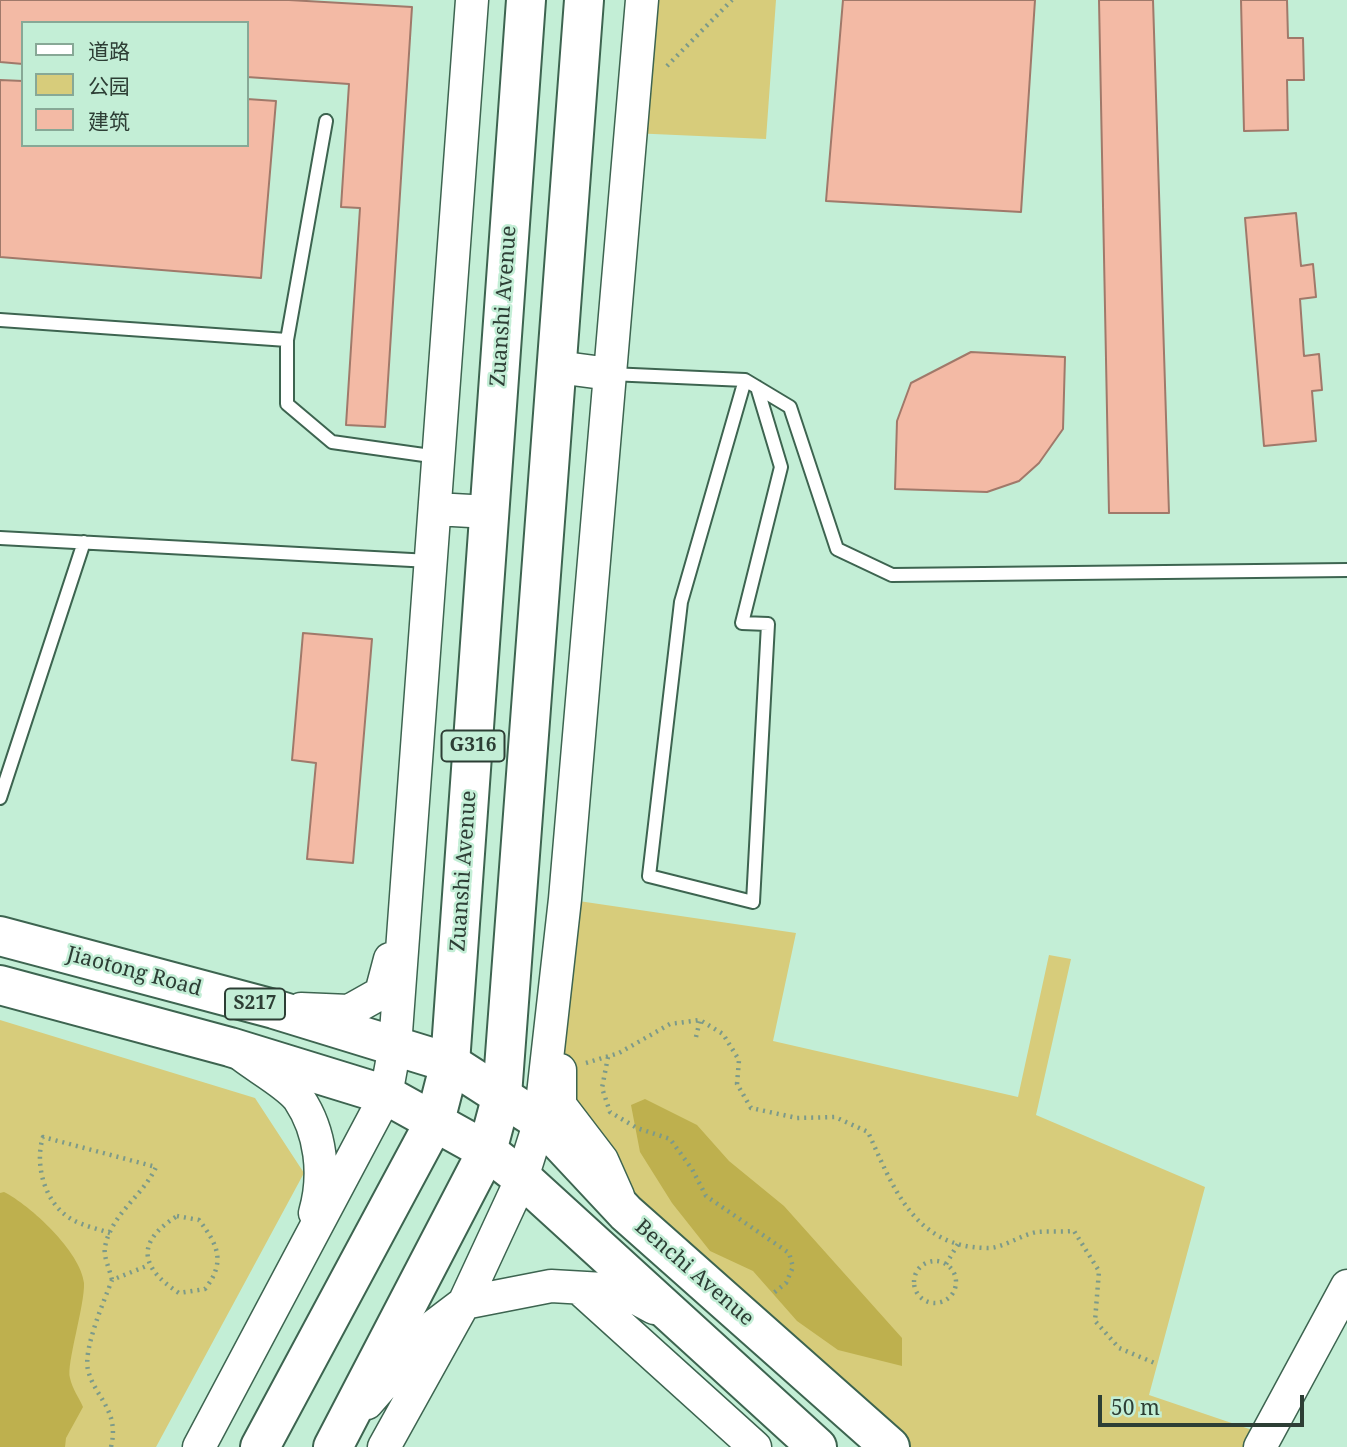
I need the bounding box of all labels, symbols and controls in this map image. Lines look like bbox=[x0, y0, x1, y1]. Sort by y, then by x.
legend bbox=[21, 21, 248, 147]
text: 道路 bbox=[88, 37, 130, 65]
text: 公园 bbox=[88, 72, 130, 100]
text: 建筑 bbox=[88, 107, 130, 135]
street label: Zuanshi Avenue bbox=[486, 225, 522, 387]
road number: G316 bbox=[442, 730, 504, 762]
street label: Zuanshi Avenue bbox=[446, 790, 482, 952]
street label: Jiaotong Road bbox=[64, 942, 204, 1002]
road number: S217 bbox=[225, 988, 285, 1020]
street label: Benchi Avenue bbox=[629, 1214, 759, 1332]
scale bar bbox=[1102, 1380, 1308, 1424]
text: 50 m bbox=[1111, 1393, 1160, 1421]

